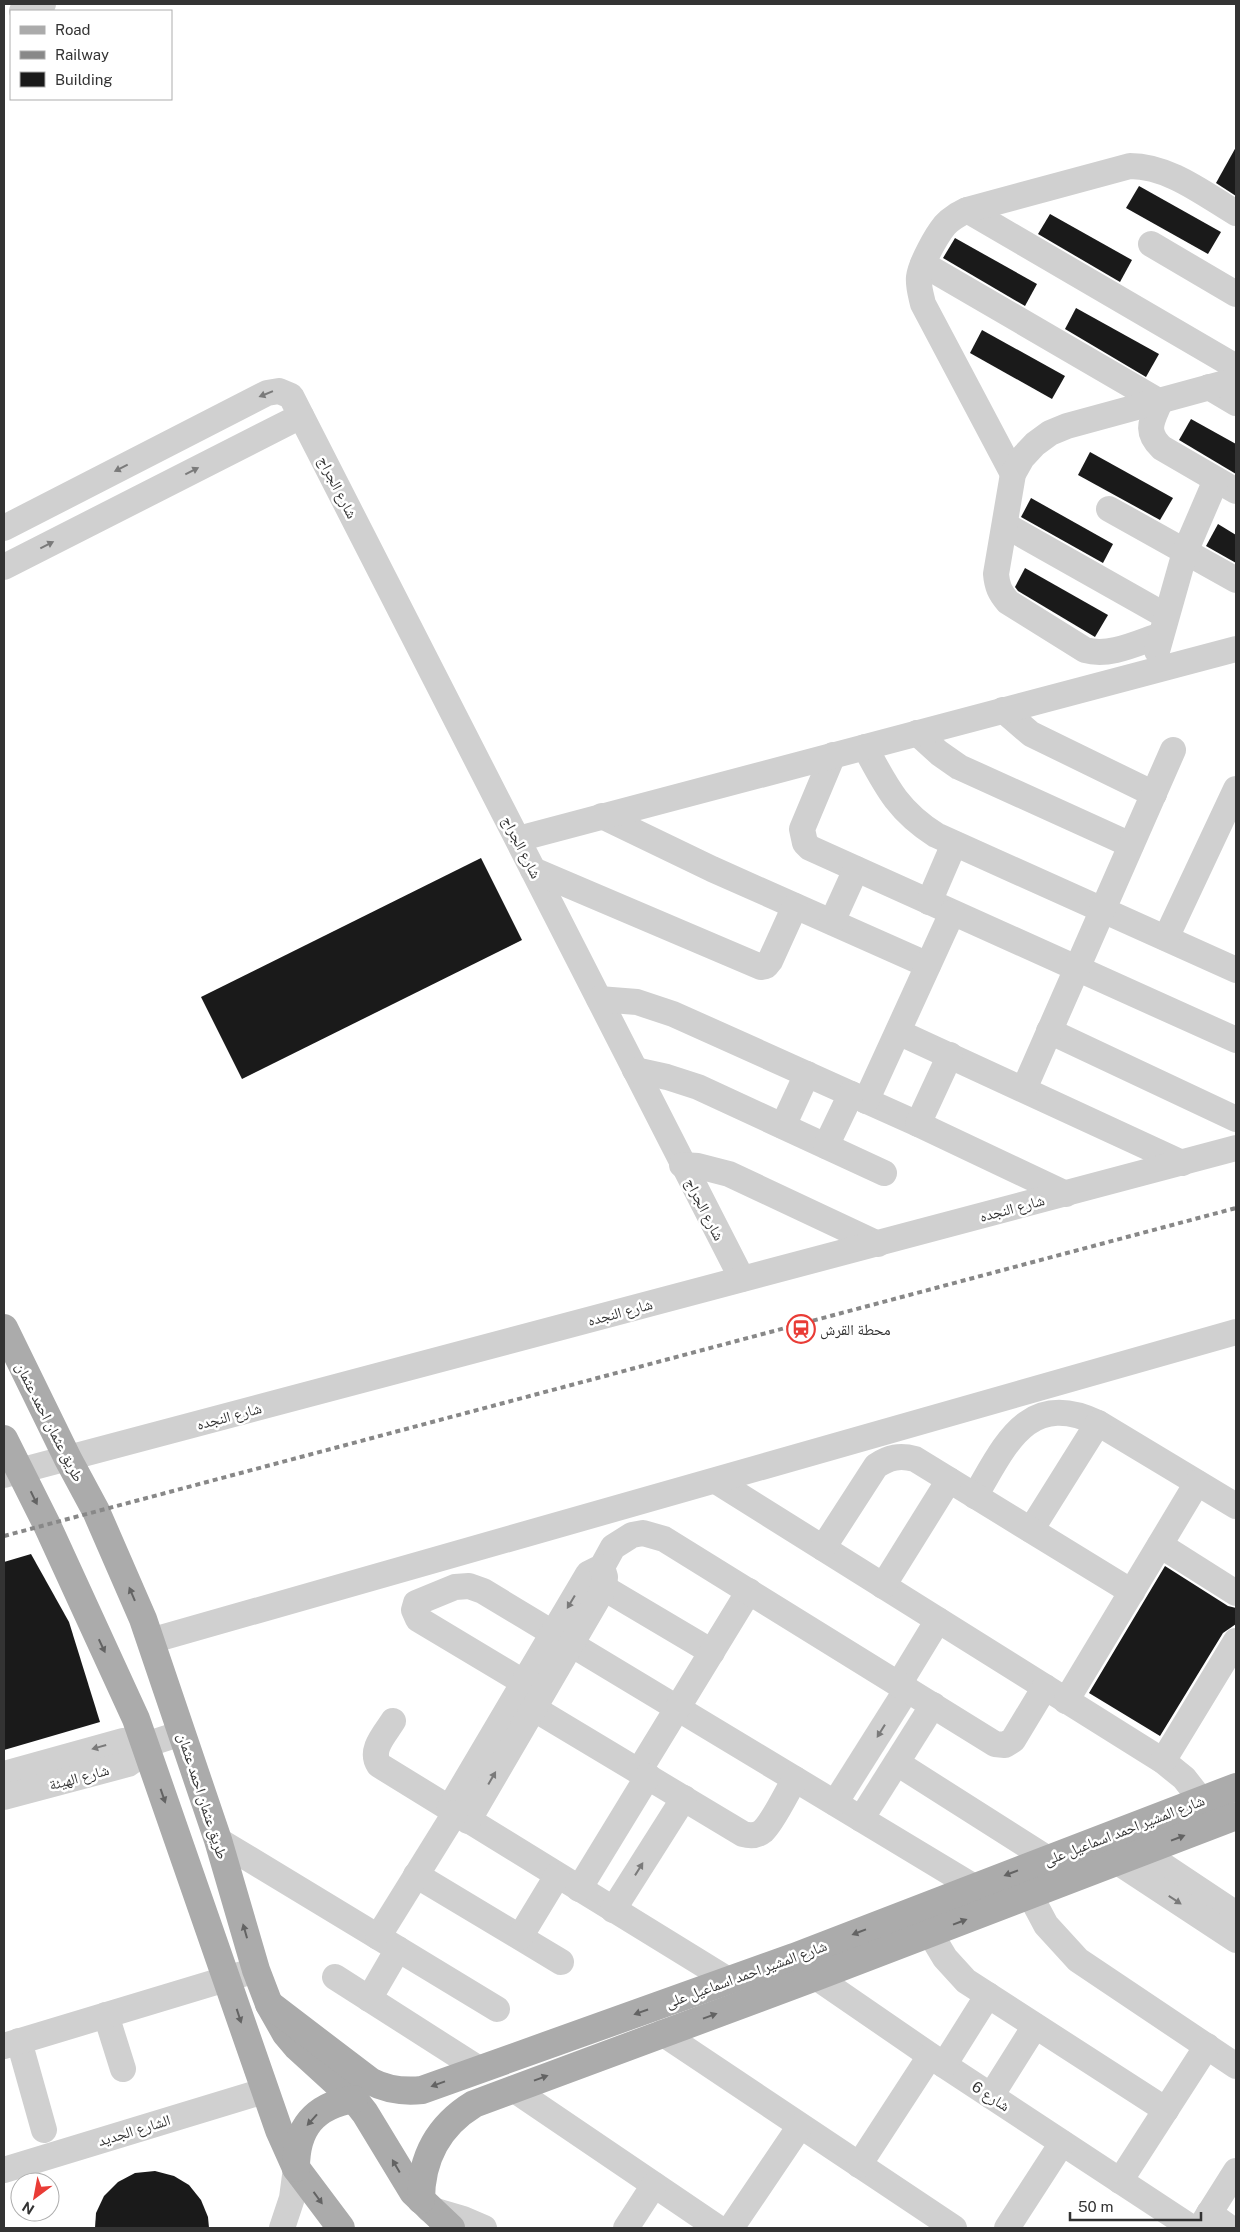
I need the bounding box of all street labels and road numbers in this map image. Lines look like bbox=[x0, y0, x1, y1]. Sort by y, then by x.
street label: شارع الجراج bbox=[313, 453, 361, 522]
street label: شارع الجراج bbox=[497, 813, 545, 882]
street label: شارع الجراج bbox=[680, 1175, 728, 1244]
street label: شارع النجده bbox=[978, 1191, 1047, 1227]
street label: شارع النجده bbox=[586, 1295, 655, 1331]
street label: طريق عثمان احمد عثمان bbox=[11, 1360, 87, 1485]
street label: شارع النجده bbox=[195, 1399, 264, 1435]
street label: طريق عثمان احمد عثمان bbox=[173, 1731, 231, 1862]
street label: شارع الهيئة bbox=[47, 1761, 111, 1795]
street label: شارع المشير احمد اسماعيل على bbox=[1041, 1791, 1208, 1870]
street label: شارع المشير احمد اسماعيل على bbox=[663, 1937, 830, 2013]
street label: شارع 6 bbox=[968, 2078, 1013, 2116]
street label: الشارع الجديد bbox=[96, 2111, 173, 2151]

